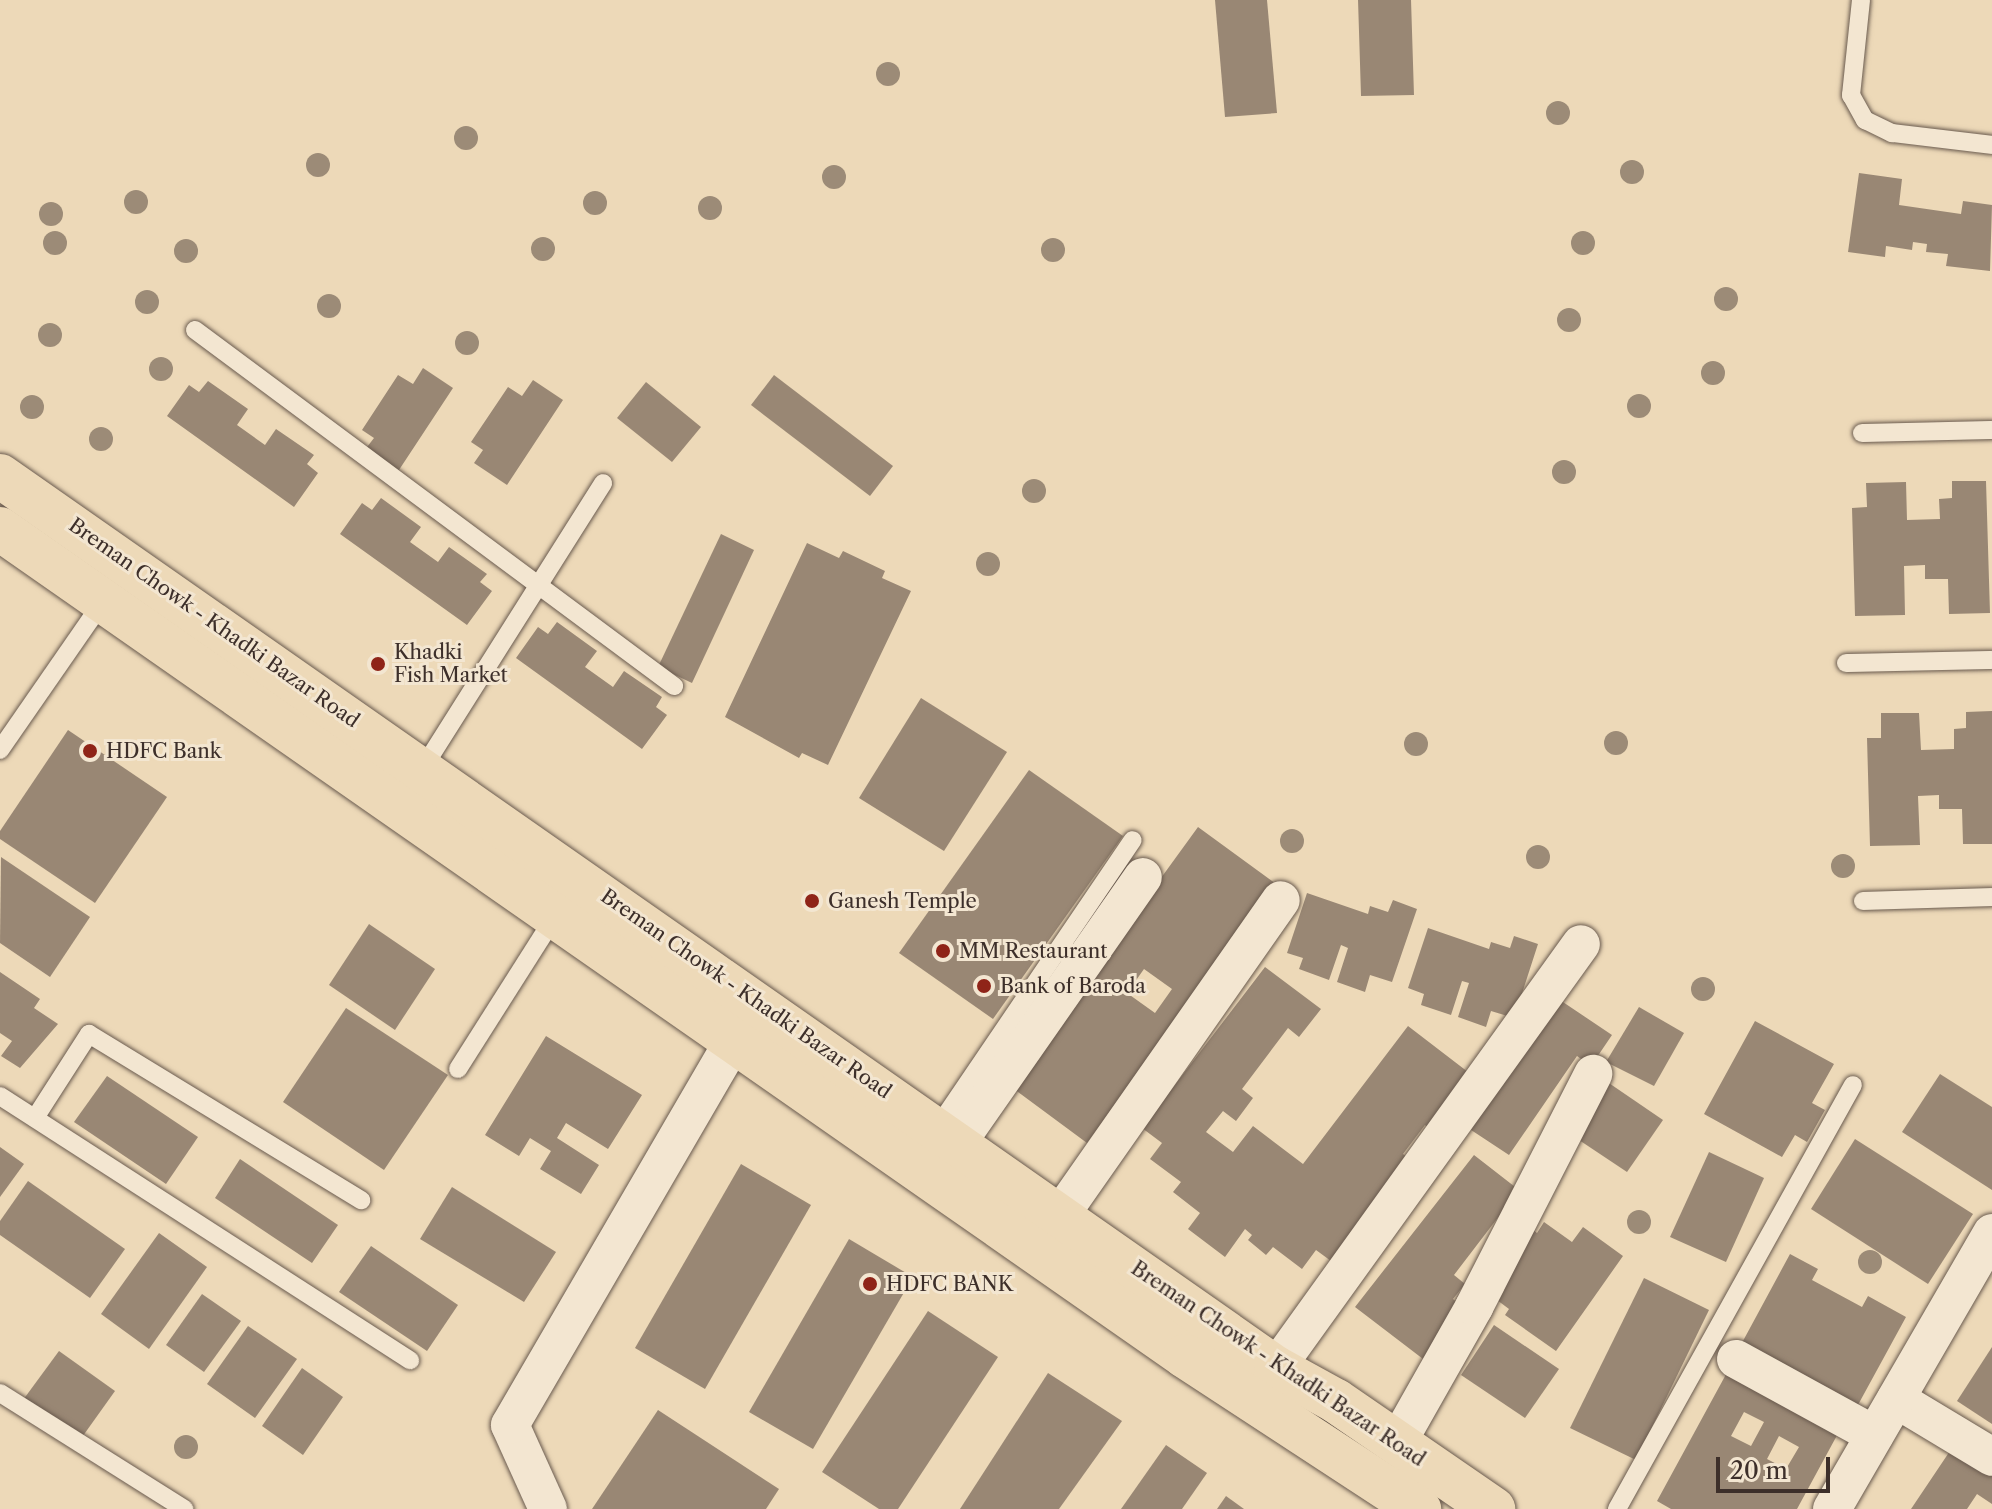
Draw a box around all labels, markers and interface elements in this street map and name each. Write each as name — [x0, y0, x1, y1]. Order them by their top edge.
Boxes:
street label: Breman Chowk - Khadki Bazar Road — [64, 513, 364, 733]
place label: Khadki Fish Market — [394, 640, 508, 687]
marker: Khadki Fish Market — [369, 655, 387, 673]
place label: HDFC Bank — [106, 739, 221, 763]
marker: HDFC Bank — [81, 742, 99, 760]
street label: Breman Chowk - Khadki Bazar Road — [596, 884, 896, 1104]
place label: Ganesh Temple — [828, 889, 977, 913]
marker: Ganesh Temple — [803, 892, 821, 910]
place label: MM Restaurant — [959, 939, 1107, 963]
marker: MM Restaurant — [934, 942, 952, 960]
place label: Bank of Baroda — [1000, 974, 1146, 998]
marker: Bank of Baroda — [975, 977, 993, 995]
street label: Breman Chowk - Khadki Bazar Road — [1126, 1256, 1430, 1472]
place label: HDFC BANK — [886, 1272, 1013, 1296]
marker: HDFC BANK — [861, 1275, 879, 1293]
scale bar — [1720, 1441, 1834, 1491]
text: 20 m — [1730, 1456, 1788, 1485]

